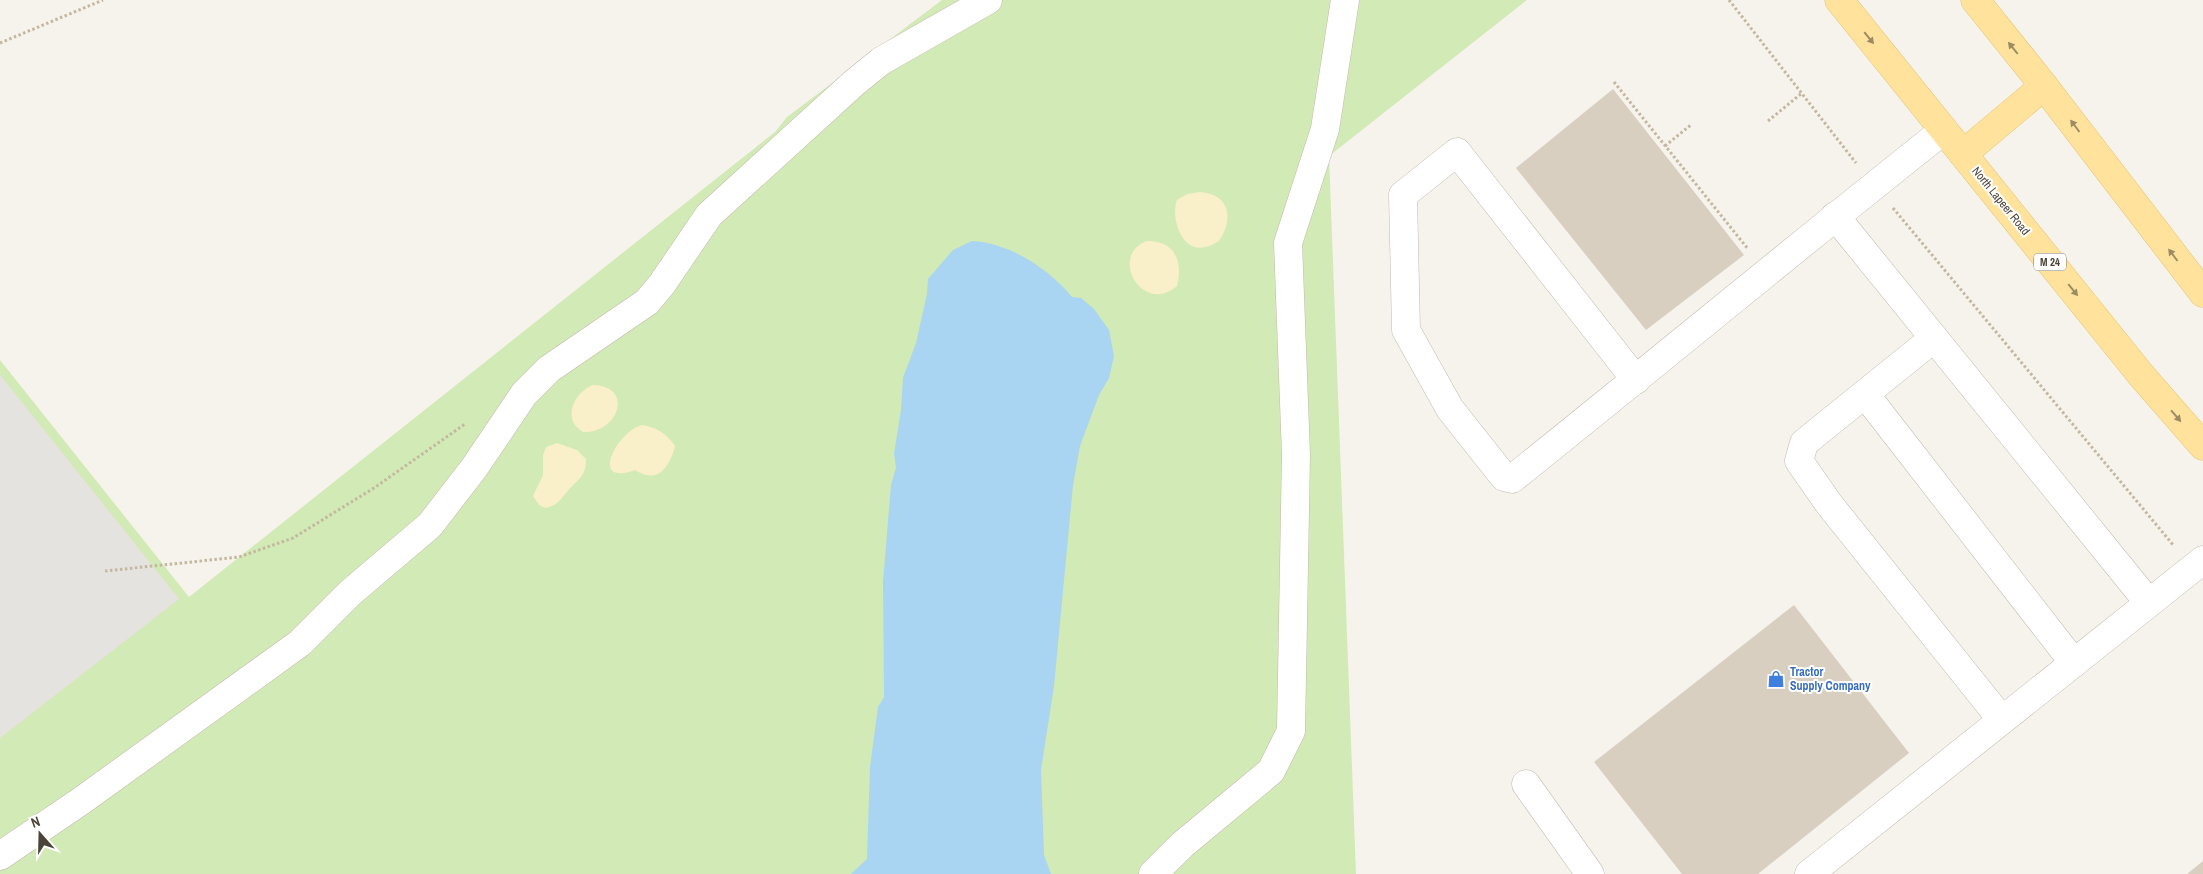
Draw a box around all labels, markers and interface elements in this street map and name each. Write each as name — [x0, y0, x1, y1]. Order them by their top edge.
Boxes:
one-way arrow — [1864, 31, 1875, 44]
one-way arrow — [2008, 42, 2019, 55]
one-way arrow — [2069, 120, 2080, 133]
street label: North Lapeer Road — [1968, 163, 2034, 239]
one-way arrow — [2168, 249, 2179, 262]
road number: M 24 — [2034, 253, 2066, 270]
one-way arrow — [2068, 284, 2079, 297]
one-way arrow — [2171, 409, 2182, 422]
place label: Tractor Supply Company — [1790, 664, 1871, 694]
shop icon: Tractor Supply Company — [1766, 669, 1786, 689]
north arrow — [15, 809, 65, 859]
text: N — [29, 812, 43, 832]

